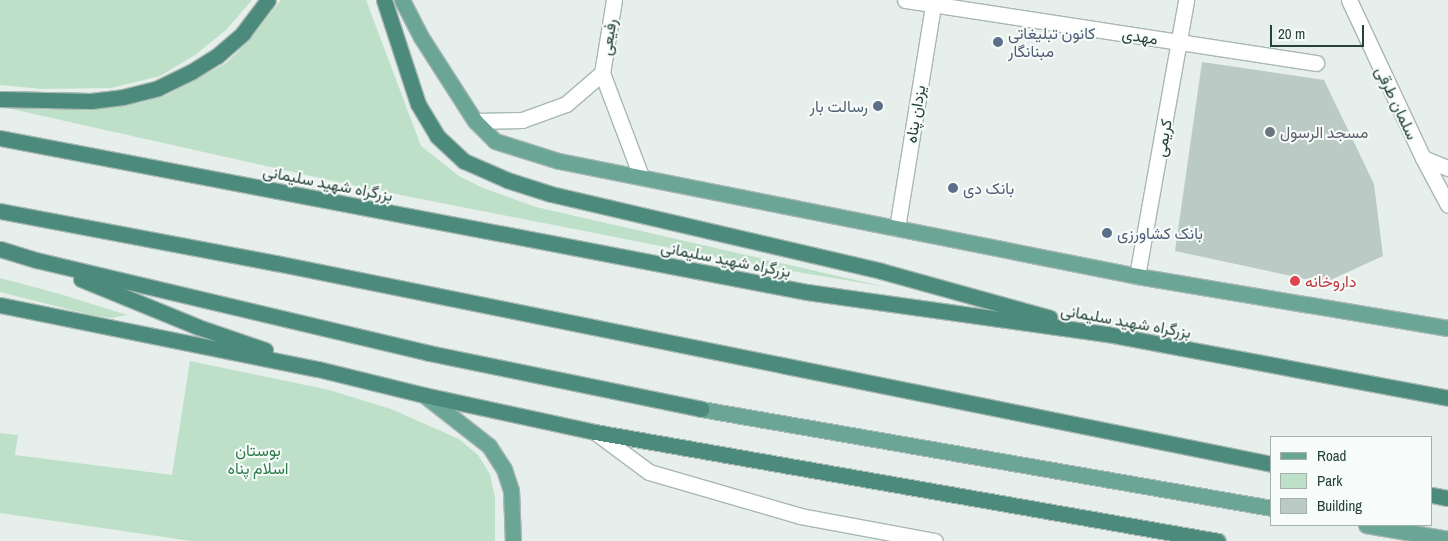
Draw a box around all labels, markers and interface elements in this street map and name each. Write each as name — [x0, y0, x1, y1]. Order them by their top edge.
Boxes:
scale bar — [1273, 15, 1367, 47]
street label: رفیعی — [596, 17, 620, 57]
place label: کانون تبلیغاتی مبنانگار — [1008, 23, 1095, 61]
text: 20 m — [1278, 23, 1305, 44]
street label: مهدی — [1121, 24, 1159, 48]
marker: کانون تبلیغاتی مبنانگار — [992, 36, 1004, 48]
street label: سلمان طرقی — [1372, 63, 1422, 143]
street label: یزدان پناه — [901, 84, 929, 144]
place label: رسالت بار — [809, 96, 868, 116]
marker: رسالت بار — [872, 100, 884, 112]
street label: کریمی — [1150, 118, 1176, 158]
place label: مسجد الرسول — [1280, 122, 1368, 142]
marker: مسجد الرسول — [1264, 126, 1276, 138]
street label: بزرگراه شهید سلیمانی — [261, 161, 395, 205]
place label: بانک دی — [963, 178, 1014, 198]
marker: بانک دی — [947, 182, 959, 194]
place label: بانک کشاورزی — [1117, 223, 1203, 243]
marker: بانک کشاورزی — [1101, 227, 1113, 239]
street label: بزرگراه شهید سلیمانی — [659, 237, 793, 281]
place label: داروخانه — [1305, 271, 1356, 291]
marker: داروخانه — [1289, 275, 1301, 287]
street label: بزرگراه شهید سلیمانی — [1059, 300, 1193, 342]
legend — [1270, 436, 1433, 526]
park label: بوستان اسلام پناه — [227, 440, 289, 478]
text: Road — [1317, 445, 1346, 466]
text: Park — [1317, 470, 1342, 491]
text: Building — [1317, 495, 1362, 516]

